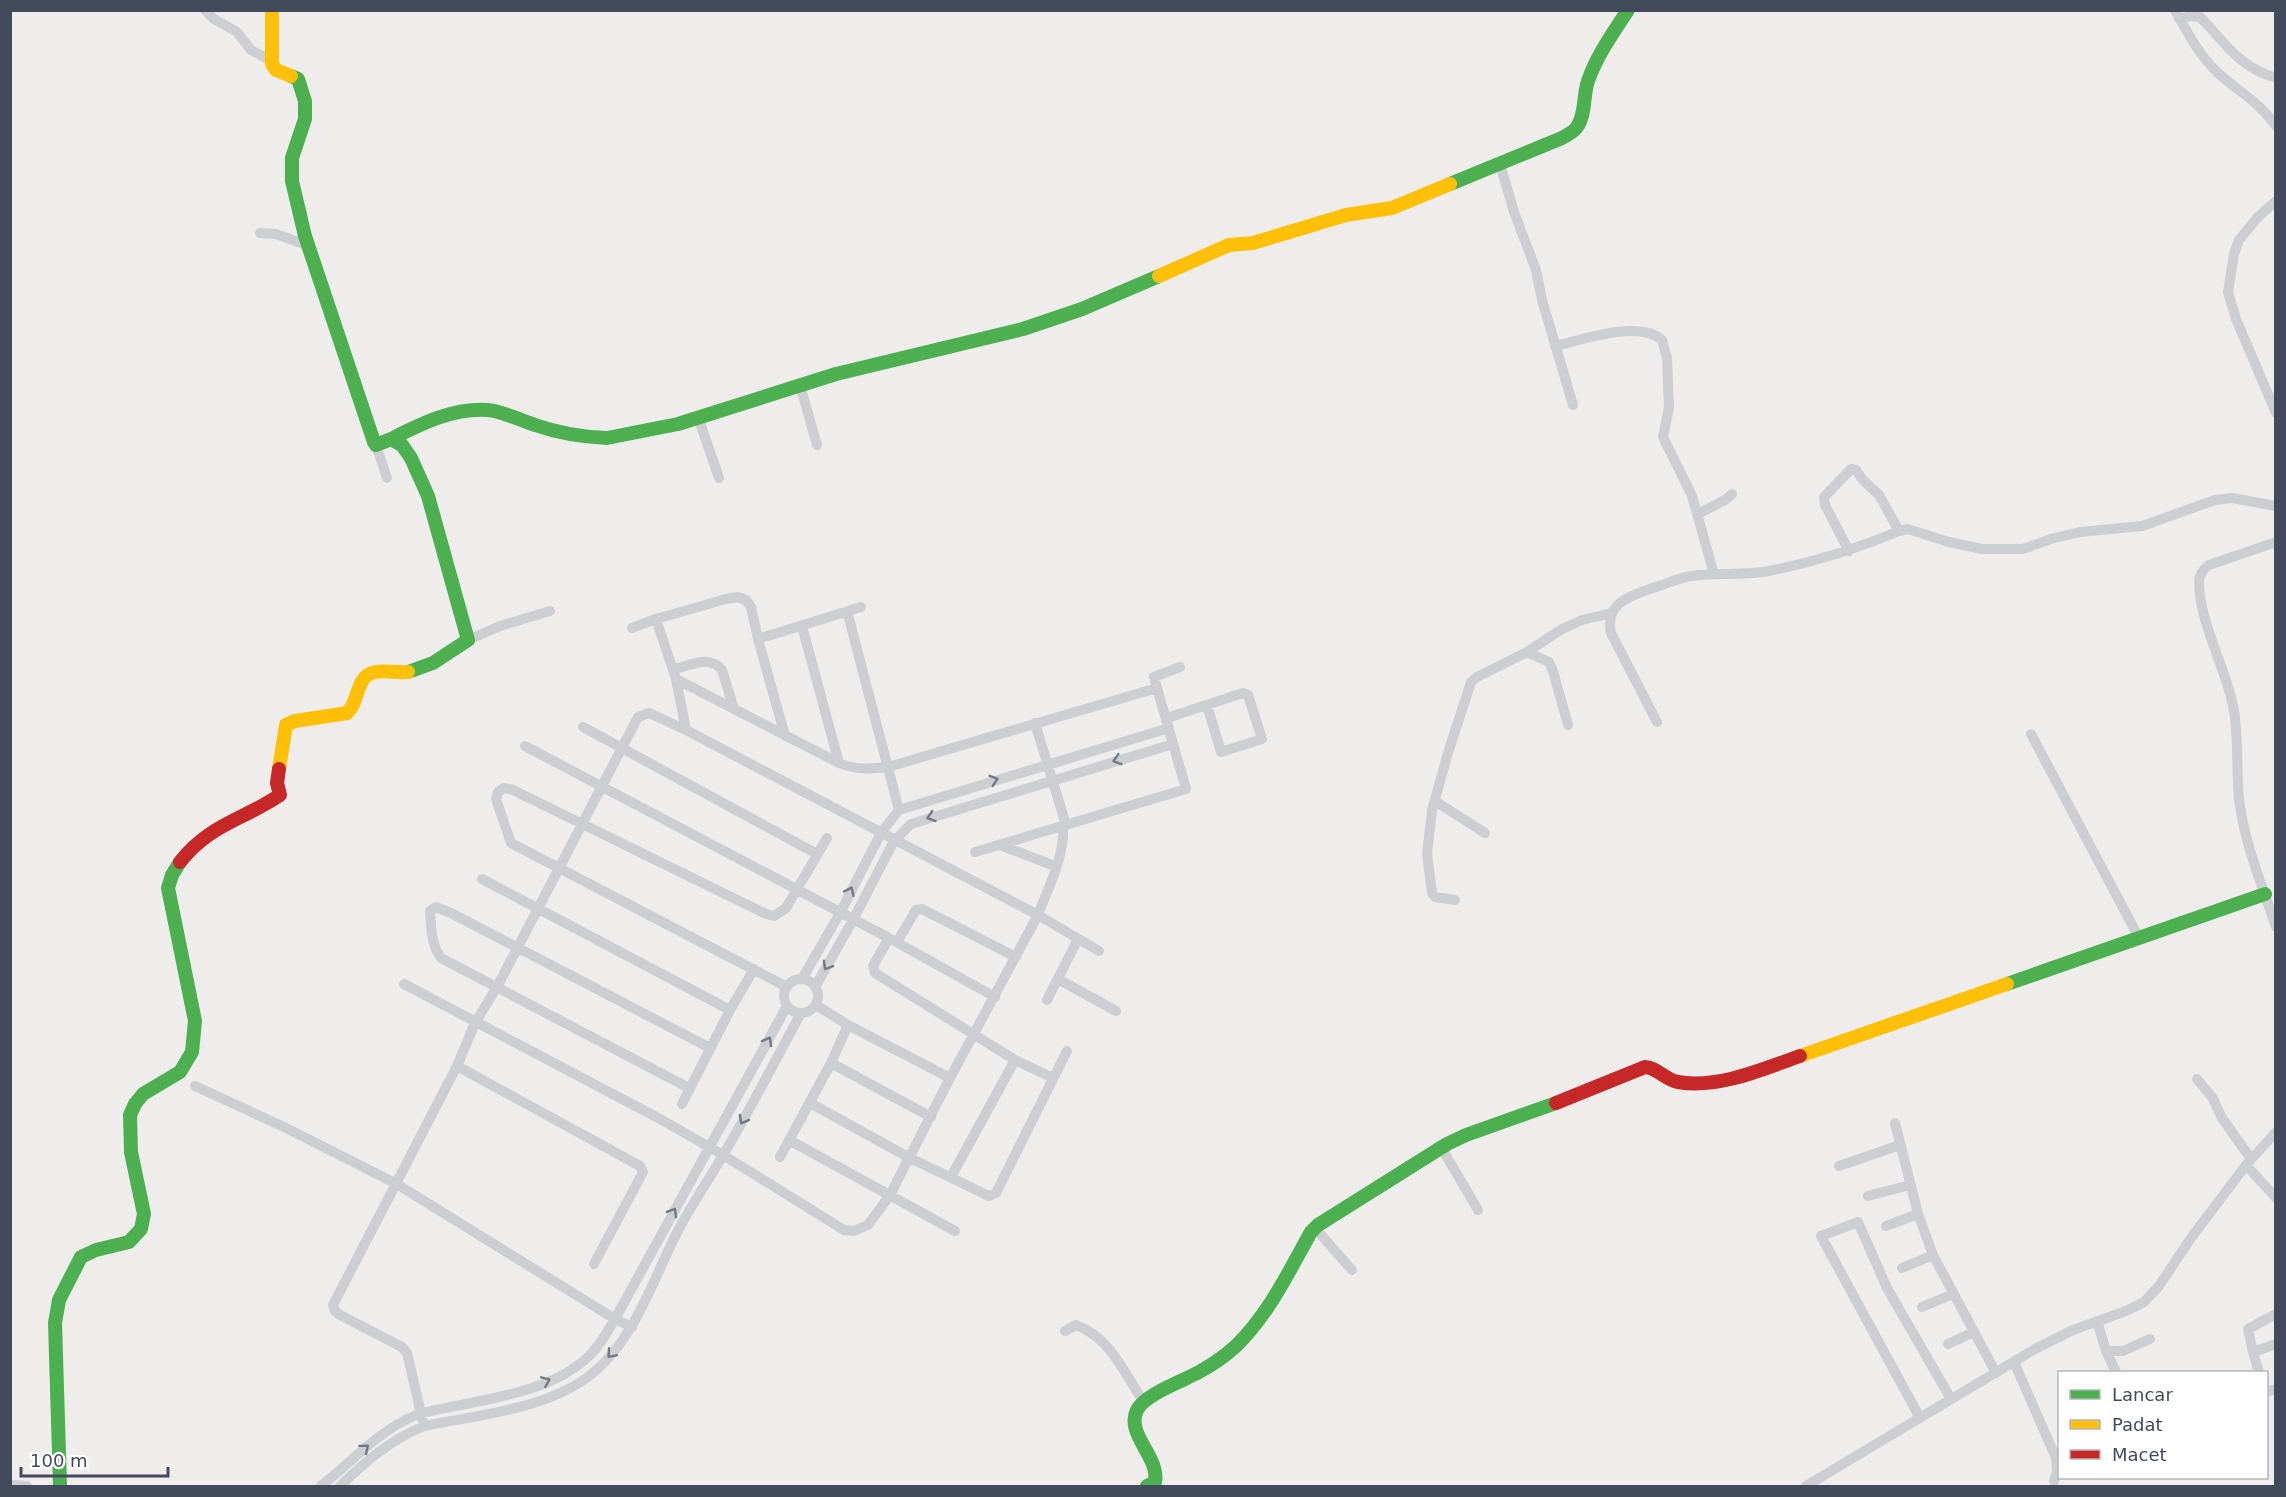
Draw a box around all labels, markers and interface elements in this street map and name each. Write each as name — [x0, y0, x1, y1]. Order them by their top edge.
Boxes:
one-way arrow — [1113, 753, 1123, 766]
one-way arrow — [988, 775, 999, 787]
one-way arrow — [926, 810, 937, 822]
one-way arrow — [842, 887, 854, 898]
one-way arrow — [823, 960, 834, 970]
one-way arrow — [761, 1037, 772, 1047]
one-way arrow — [739, 1113, 750, 1124]
one-way arrow — [666, 1207, 678, 1218]
one-way arrow — [607, 1348, 618, 1358]
legend — [2058, 1371, 2268, 1479]
one-way arrow — [539, 1377, 550, 1389]
text: Lancar — [2112, 1384, 2173, 1405]
text: Padat — [2112, 1414, 2163, 1435]
scale bar — [21, 1440, 168, 1478]
one-way arrow — [358, 1444, 369, 1455]
text: Macet — [2112, 1444, 2167, 1465]
text: 100 m — [30, 1450, 88, 1471]

